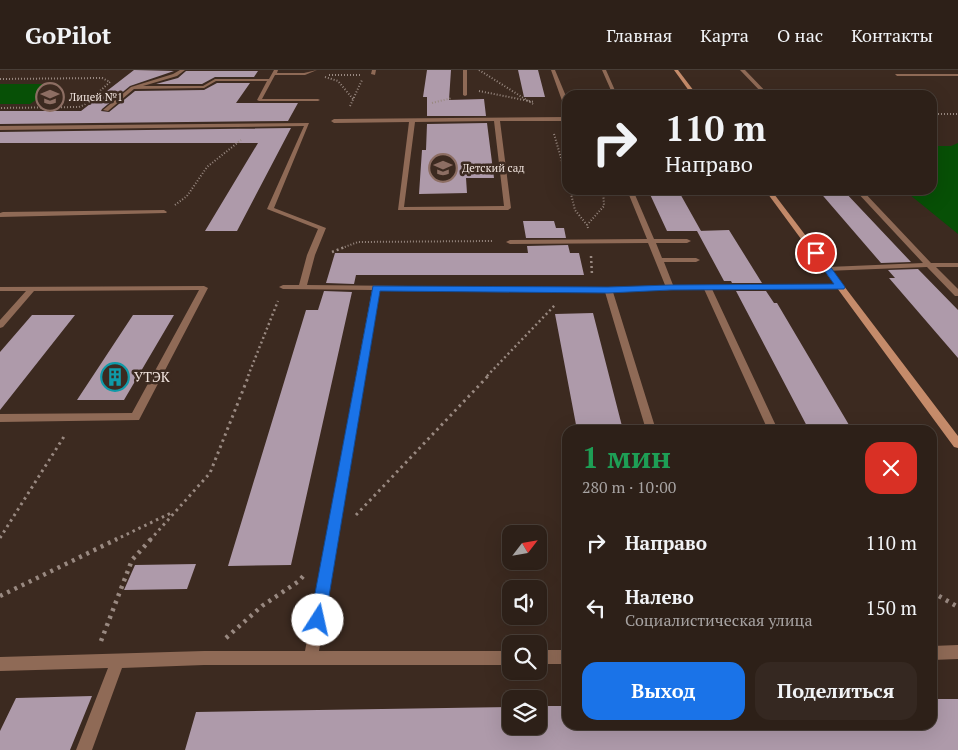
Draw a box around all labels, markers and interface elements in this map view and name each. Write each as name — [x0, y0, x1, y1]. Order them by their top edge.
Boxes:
text: GoPilot — [25, 19, 111, 51]
text: Главная — [606, 23, 672, 47]
text: Карта — [700, 23, 749, 47]
text: О нас — [777, 23, 823, 47]
text: Контакты — [851, 23, 933, 47]
school or university icon: Лицей №1 — [35, 82, 65, 112]
place label: Лицей №1 — [68, 90, 123, 104]
text: 110 m — [665, 105, 766, 151]
icon: right — [582, 110, 647, 175]
text: Направо — [665, 149, 753, 178]
school or university icon: Детский сад — [428, 153, 458, 183]
place label: Детский сад — [462, 161, 525, 175]
pin — [795, 232, 837, 274]
icon: arrive — [802, 239, 830, 267]
building icon: УТЭК — [100, 362, 130, 392]
place label: УТЭК — [134, 367, 171, 386]
text: 1 мин — [582, 437, 671, 477]
button: close — [865, 442, 917, 494]
text: 280 m · 10:00 — [582, 476, 676, 498]
north arrow — [502, 525, 548, 570]
map controls — [502, 525, 547, 735]
icon: right — [582, 529, 610, 557]
text: Направо — [625, 530, 707, 555]
text: 110 m — [866, 530, 917, 555]
button: sound — [502, 580, 547, 625]
text: Налево — [625, 584, 694, 609]
position arrow — [291, 593, 343, 645]
icon: left — [582, 594, 610, 622]
text: 150 m — [866, 595, 917, 620]
text: Социалистическая улица — [625, 609, 813, 631]
button: search — [502, 635, 547, 680]
button: Выход — [582, 662, 745, 720]
button: Поделиться — [755, 662, 917, 720]
button: layers — [502, 690, 547, 735]

